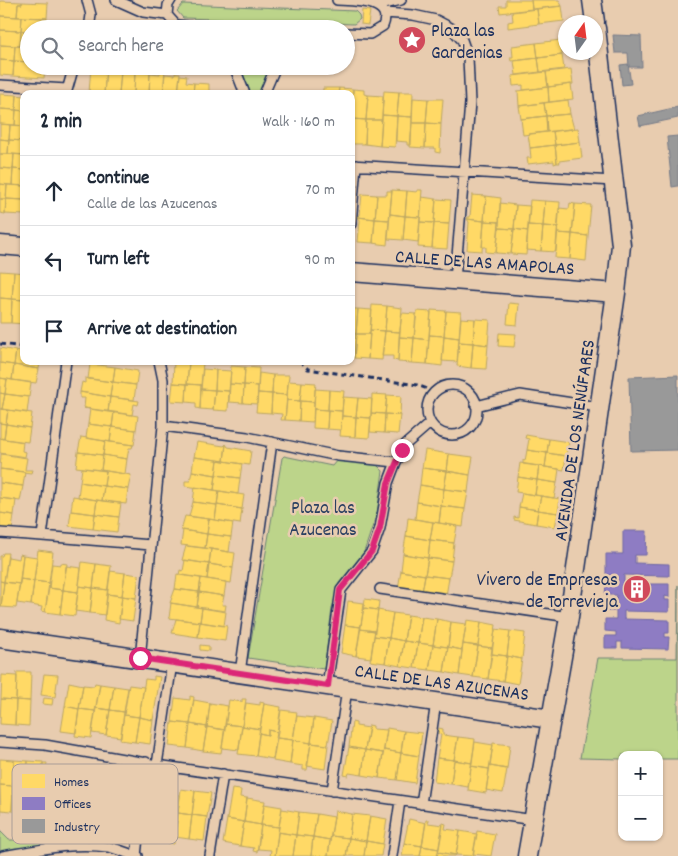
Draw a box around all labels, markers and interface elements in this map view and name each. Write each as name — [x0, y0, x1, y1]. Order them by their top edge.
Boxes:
north arrow — [558, 15, 603, 60]
place label: Plaza las Gardenias — [431, 19, 503, 68]
search box — [20, 20, 355, 75]
place icon: Plaza las Gardenias — [397, 25, 427, 55]
icon: search — [38, 34, 66, 62]
text: Search here — [78, 34, 164, 61]
text: 2 min — [40, 108, 82, 138]
text: Walk · 160 m — [262, 111, 335, 134]
text: Continue — [87, 166, 149, 193]
icon: ahead — [40, 177, 68, 205]
text: 70 m — [305, 179, 335, 202]
text: Calle de las Azucenas — [87, 193, 217, 216]
street label: CALLE DE LAS AMAPOLAS — [394, 245, 575, 284]
icon: left — [40, 247, 68, 275]
text: Turn left — [87, 247, 150, 274]
text: 90 m — [304, 249, 335, 272]
icon: arrive — [40, 317, 68, 345]
text: Arrive at destination — [87, 317, 237, 344]
street label: AVENIDA DE LOS NENÚFARES — [549, 338, 604, 543]
route end — [391, 439, 414, 462]
park label: Plaza las Azucenas — [289, 496, 357, 545]
place label: Vivero de Empresas de Torrevieja — [477, 568, 619, 617]
building icon: Vivero de Empresas de Torrevieja — [622, 574, 652, 604]
route start — [129, 647, 152, 670]
street label: CALLE DE LAS AZUCENAS — [352, 659, 531, 710]
map controls — [618, 751, 663, 841]
button: + — [618, 751, 663, 796]
legend — [12, 764, 178, 844]
text: Homes — [54, 773, 89, 793]
text: Offices — [54, 795, 91, 815]
button: − — [618, 796, 663, 841]
text: Industry — [54, 818, 100, 838]

